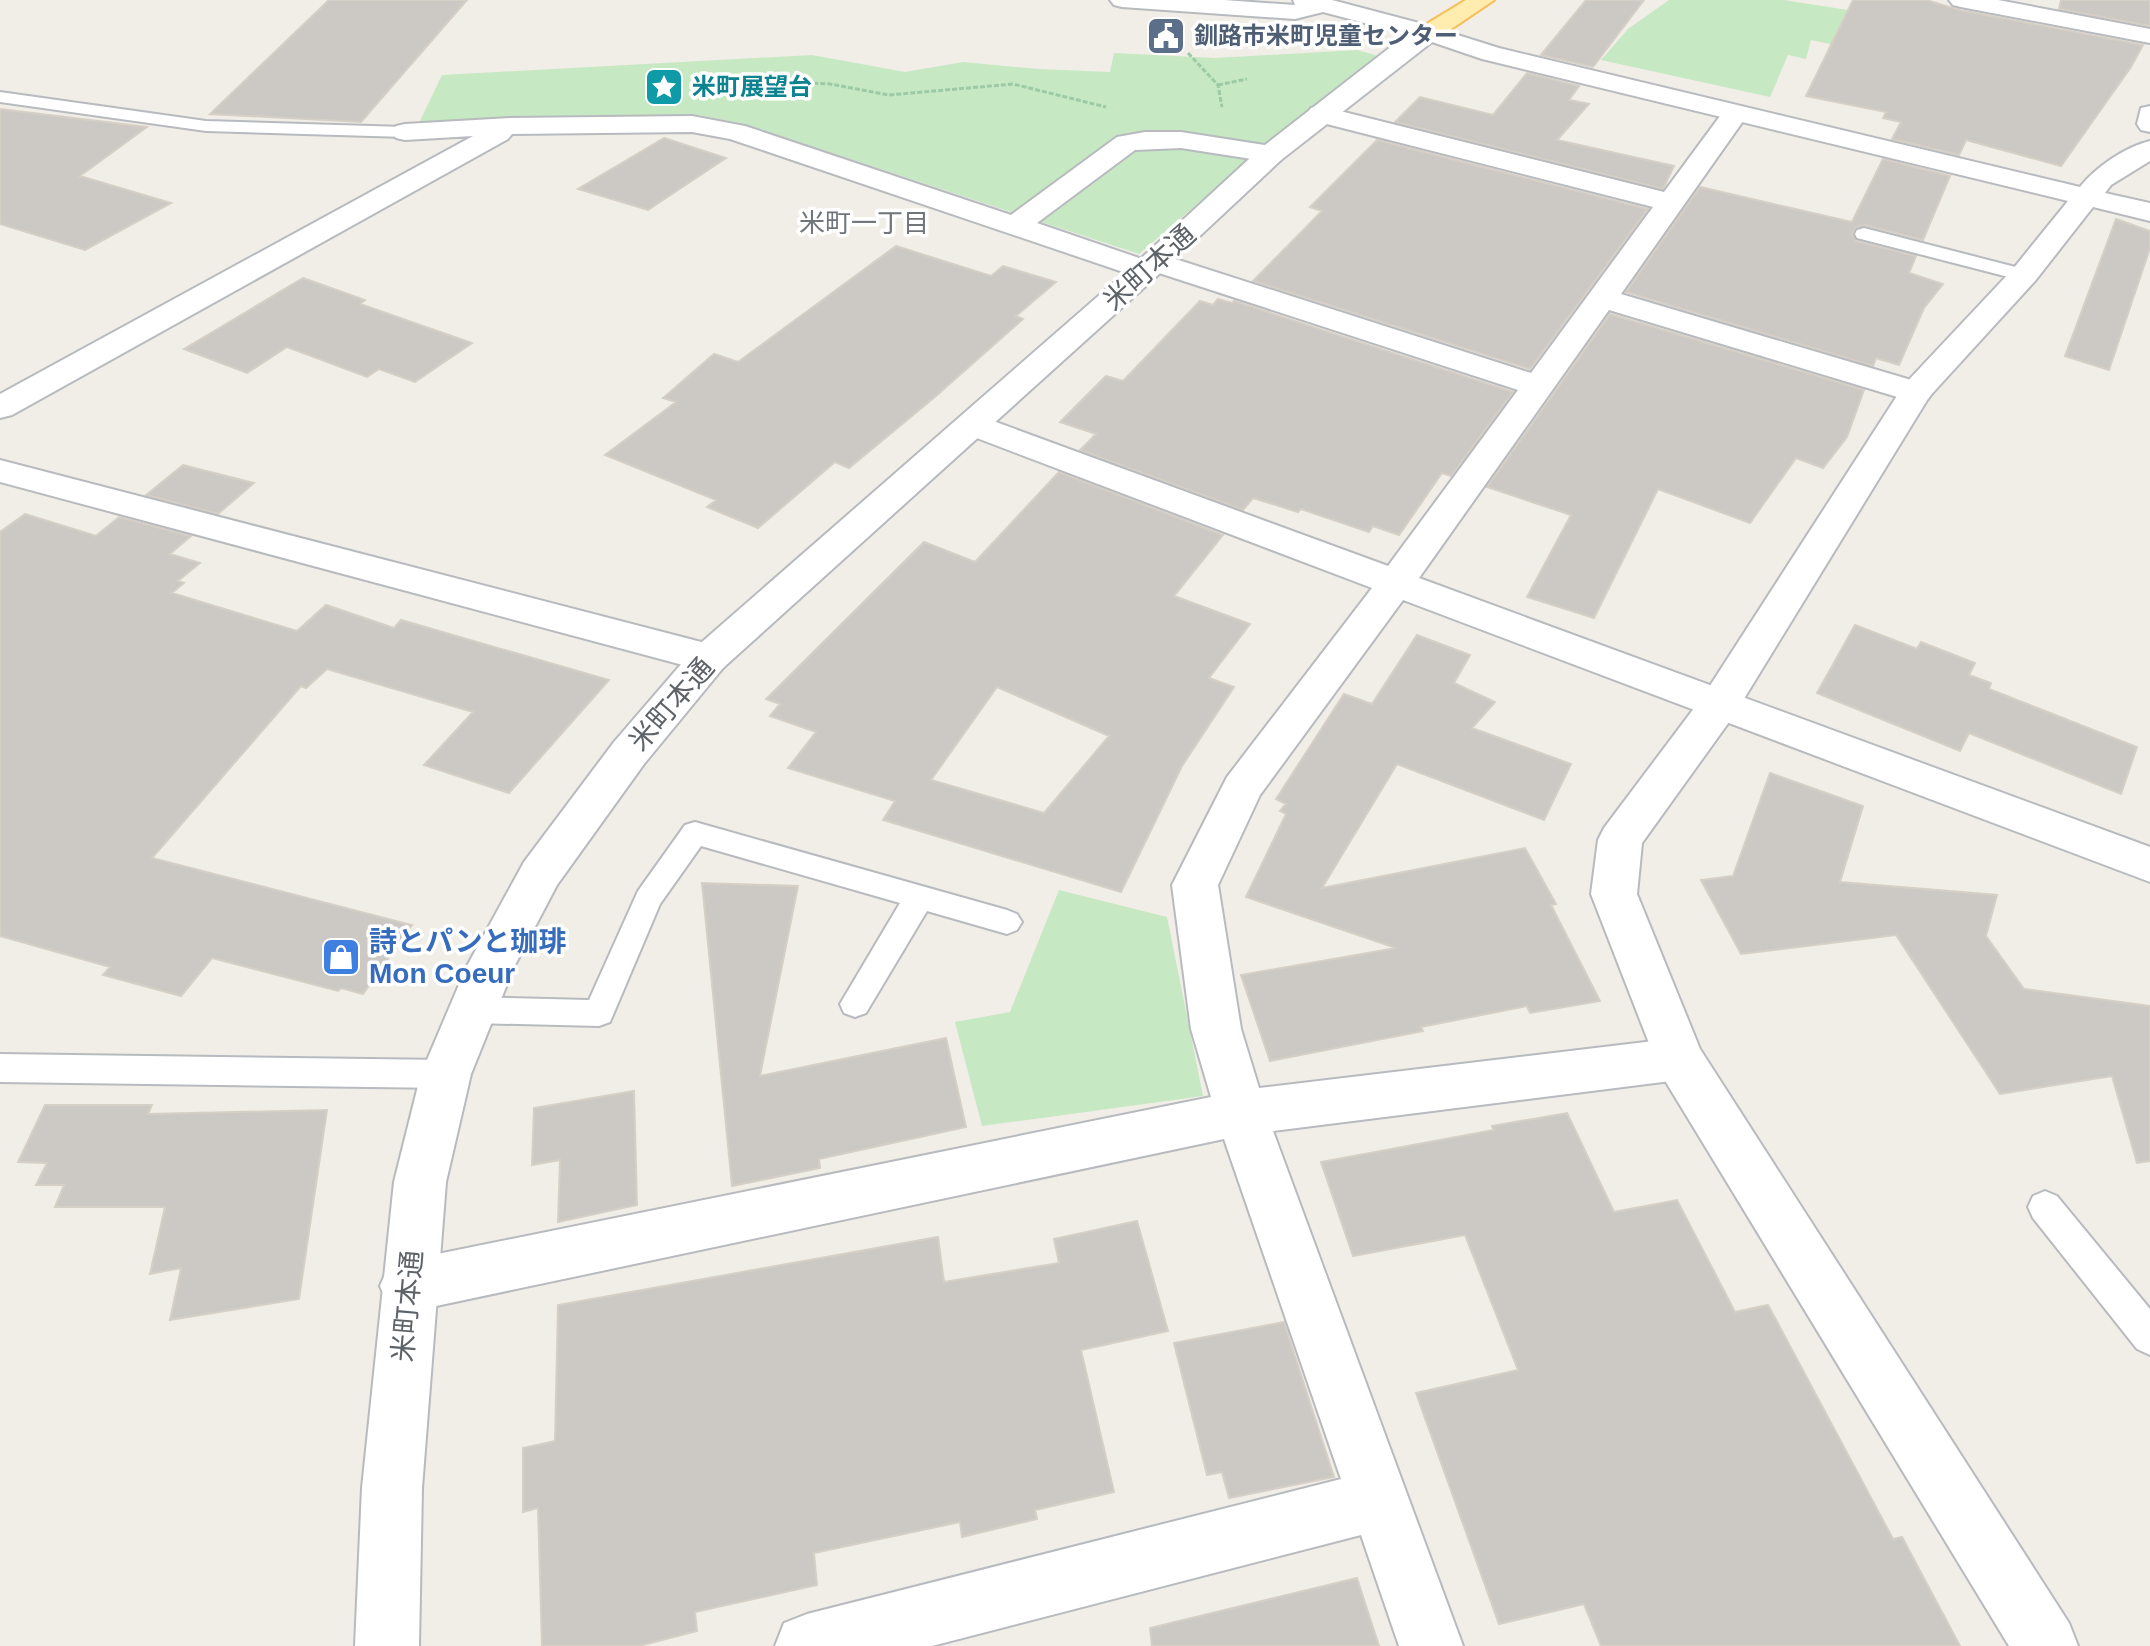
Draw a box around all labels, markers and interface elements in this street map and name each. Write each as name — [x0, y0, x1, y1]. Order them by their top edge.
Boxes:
public building icon: 釧路市米町児童センター — [1145, 15, 1187, 57]
place label: 釧路市米町児童センター — [1194, 22, 1458, 49]
place icon: 米町展望台 — [643, 66, 685, 108]
place label: 米町展望台 — [692, 73, 812, 100]
district label: 米町一丁目 — [799, 208, 929, 238]
street label: 米町本通 — [1097, 218, 1201, 316]
street label: 米町本通 — [623, 652, 720, 757]
place label: 詩とパンと珈琲 Mon Coeur — [369, 926, 566, 989]
shop icon: 詩とパンと珈琲 Mon Coeur — [320, 936, 362, 978]
street label: 米町本通 — [387, 1249, 428, 1363]

